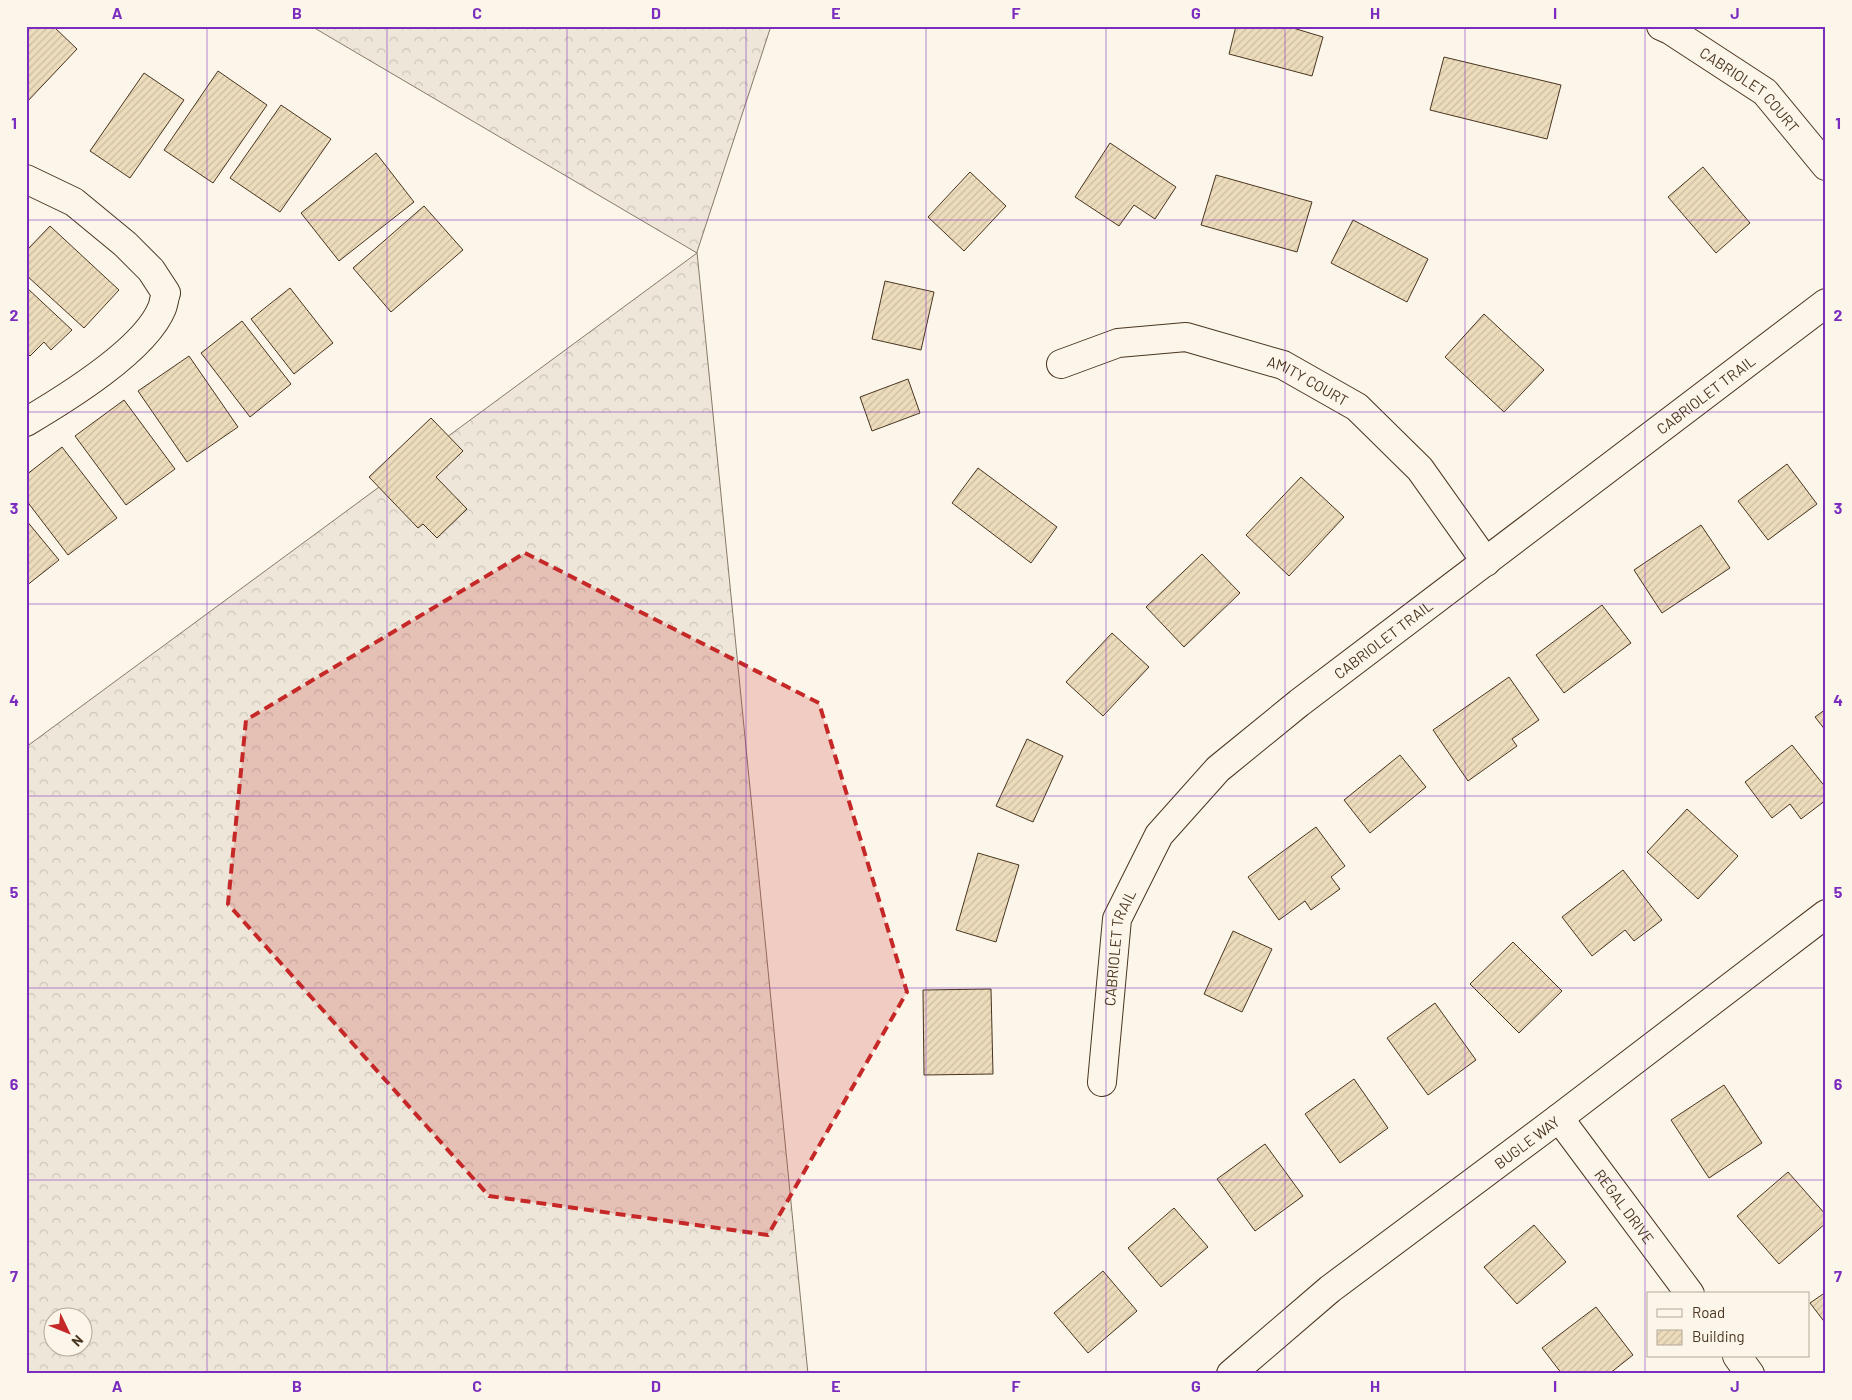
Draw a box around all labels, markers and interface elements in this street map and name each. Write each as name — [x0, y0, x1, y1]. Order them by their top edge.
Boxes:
text: A — [112, 3, 123, 22]
text: B — [292, 3, 302, 22]
text: C — [472, 3, 482, 22]
text: D — [651, 3, 661, 22]
text: E — [831, 3, 841, 22]
text: F — [1012, 3, 1021, 22]
text: G — [1191, 3, 1201, 22]
text: H — [1370, 3, 1380, 22]
text: I — [1553, 3, 1557, 22]
text: J — [1730, 3, 1740, 22]
street label: CABRIOLET COURT — [1697, 43, 1803, 136]
text: 1 — [11, 113, 17, 132]
text: 1 — [1835, 113, 1841, 132]
text: 2 — [10, 305, 19, 324]
text: 2 — [1834, 305, 1843, 324]
street label: CABRIOLET TRAIL — [1653, 351, 1758, 438]
street label: AMITY COURT — [1265, 352, 1352, 409]
text: 3 — [10, 498, 18, 517]
text: 3 — [1834, 498, 1842, 517]
street label: CABRIOLET TRAIL — [1330, 596, 1436, 682]
text: 4 — [9, 690, 19, 709]
text: 4 — [1833, 690, 1843, 709]
text: 5 — [10, 882, 19, 901]
text: 5 — [1834, 882, 1843, 901]
street label: CABRIOLET TRAIL — [1100, 887, 1139, 1007]
text: 6 — [10, 1074, 19, 1093]
text: 6 — [1834, 1074, 1843, 1093]
street label: BUGLE WAY — [1490, 1112, 1563, 1172]
street label: REGAL DRIVE — [1591, 1165, 1658, 1247]
text: 7 — [10, 1266, 18, 1285]
text: 7 — [1834, 1266, 1842, 1285]
legend — [1647, 1292, 1810, 1358]
text: Road — [1692, 1303, 1725, 1321]
north arrow — [42, 1308, 92, 1358]
text: Building — [1692, 1327, 1745, 1345]
text: N — [68, 1332, 87, 1350]
text: A — [112, 1376, 123, 1395]
text: B — [292, 1376, 302, 1395]
text: C — [472, 1376, 482, 1395]
text: D — [651, 1376, 661, 1395]
text: E — [831, 1376, 841, 1395]
text: F — [1012, 1376, 1021, 1395]
text: G — [1191, 1376, 1201, 1395]
text: H — [1370, 1376, 1380, 1395]
text: I — [1553, 1376, 1557, 1395]
text: J — [1730, 1376, 1740, 1395]

